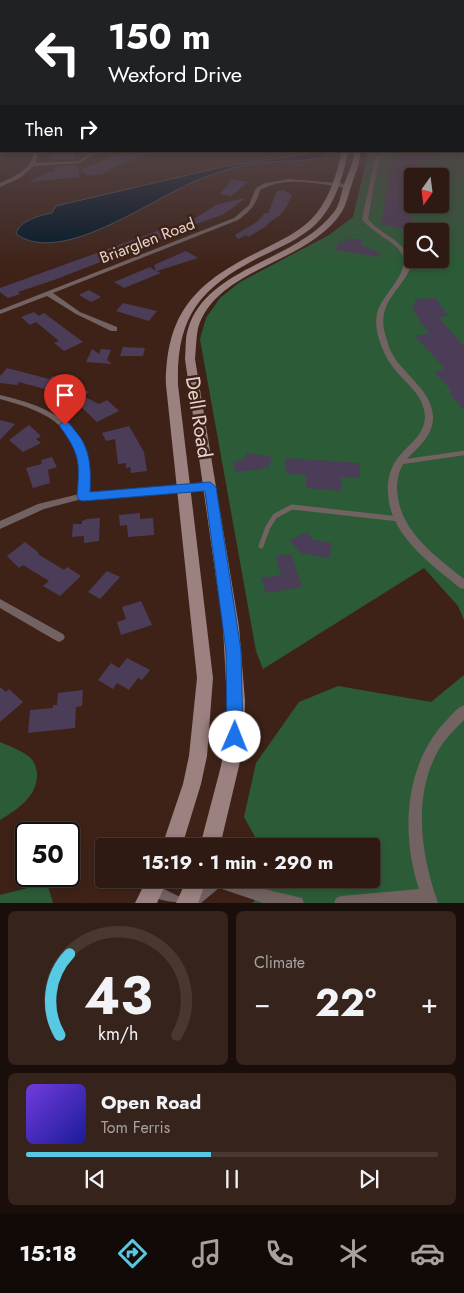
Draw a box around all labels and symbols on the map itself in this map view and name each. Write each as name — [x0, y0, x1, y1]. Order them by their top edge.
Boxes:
north arrow — [404, 168, 449, 212]
street label: Briarglen Road — [96, 212, 198, 269]
pin — [44, 374, 86, 425]
street label: Dell Road — [178, 374, 219, 460]
position arrow — [208, 710, 260, 762]
speed limit sign: 50 — [15, 822, 80, 887]

